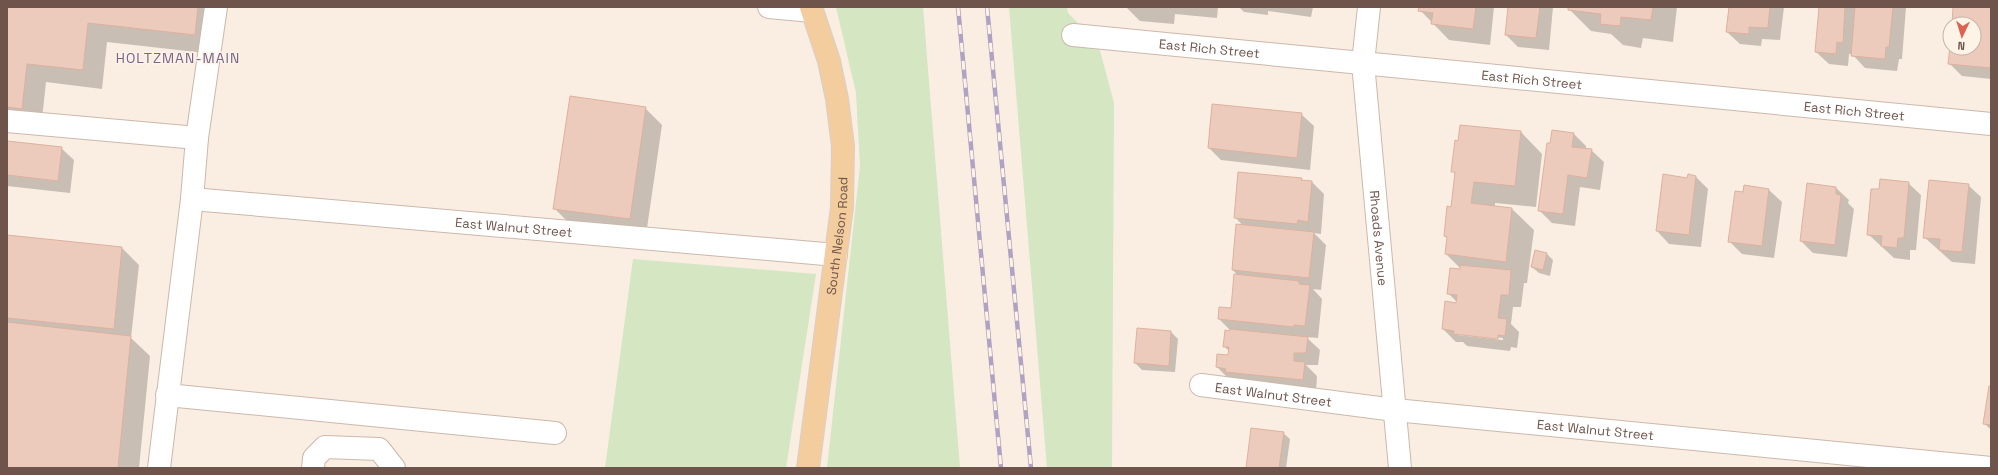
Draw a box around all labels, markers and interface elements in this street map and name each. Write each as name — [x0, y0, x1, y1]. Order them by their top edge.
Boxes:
north arrow — [1942, 16, 1982, 56]
street label: East Rich Street — [1158, 35, 1260, 62]
text: N — [1957, 39, 1965, 53]
district label: HOLTZMAN-MAIN — [116, 49, 240, 67]
street label: East Rich Street — [1481, 67, 1583, 93]
street label: East Rich Street — [1803, 98, 1905, 125]
street label: South Nelson Road — [823, 177, 851, 296]
street label: Rhoads Avenue — [1366, 189, 1391, 287]
street label: East Walnut Street — [454, 214, 573, 241]
street label: East Walnut Street — [1214, 379, 1333, 411]
street label: East Walnut Street — [1536, 416, 1655, 444]

